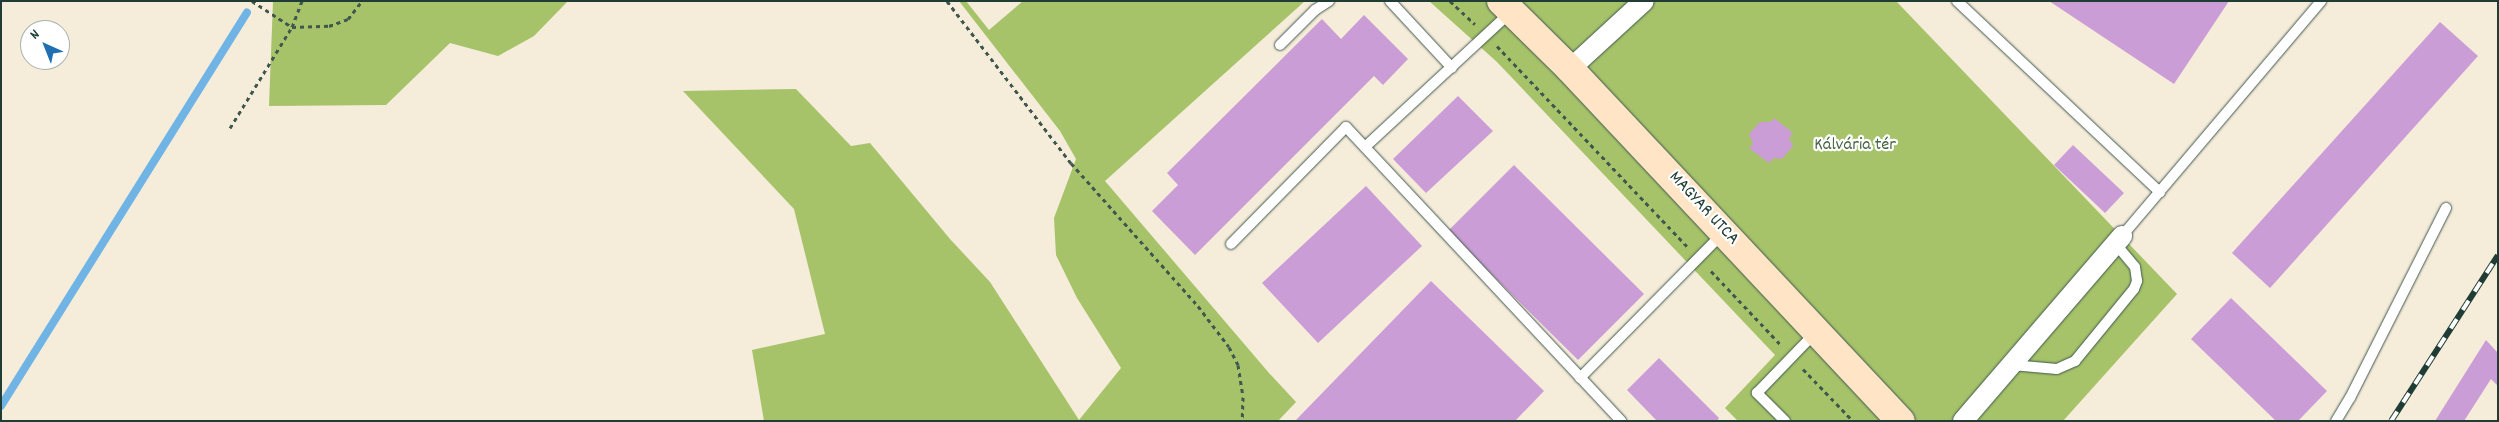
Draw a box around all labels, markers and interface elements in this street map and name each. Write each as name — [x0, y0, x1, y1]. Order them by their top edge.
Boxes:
north arrow — [20, 20, 70, 70]
text: N — [26, 25, 45, 45]
park label: Kálvária tér — [1814, 135, 1896, 157]
street label: MAGYAR UTCA — [1663, 167, 1743, 251]

